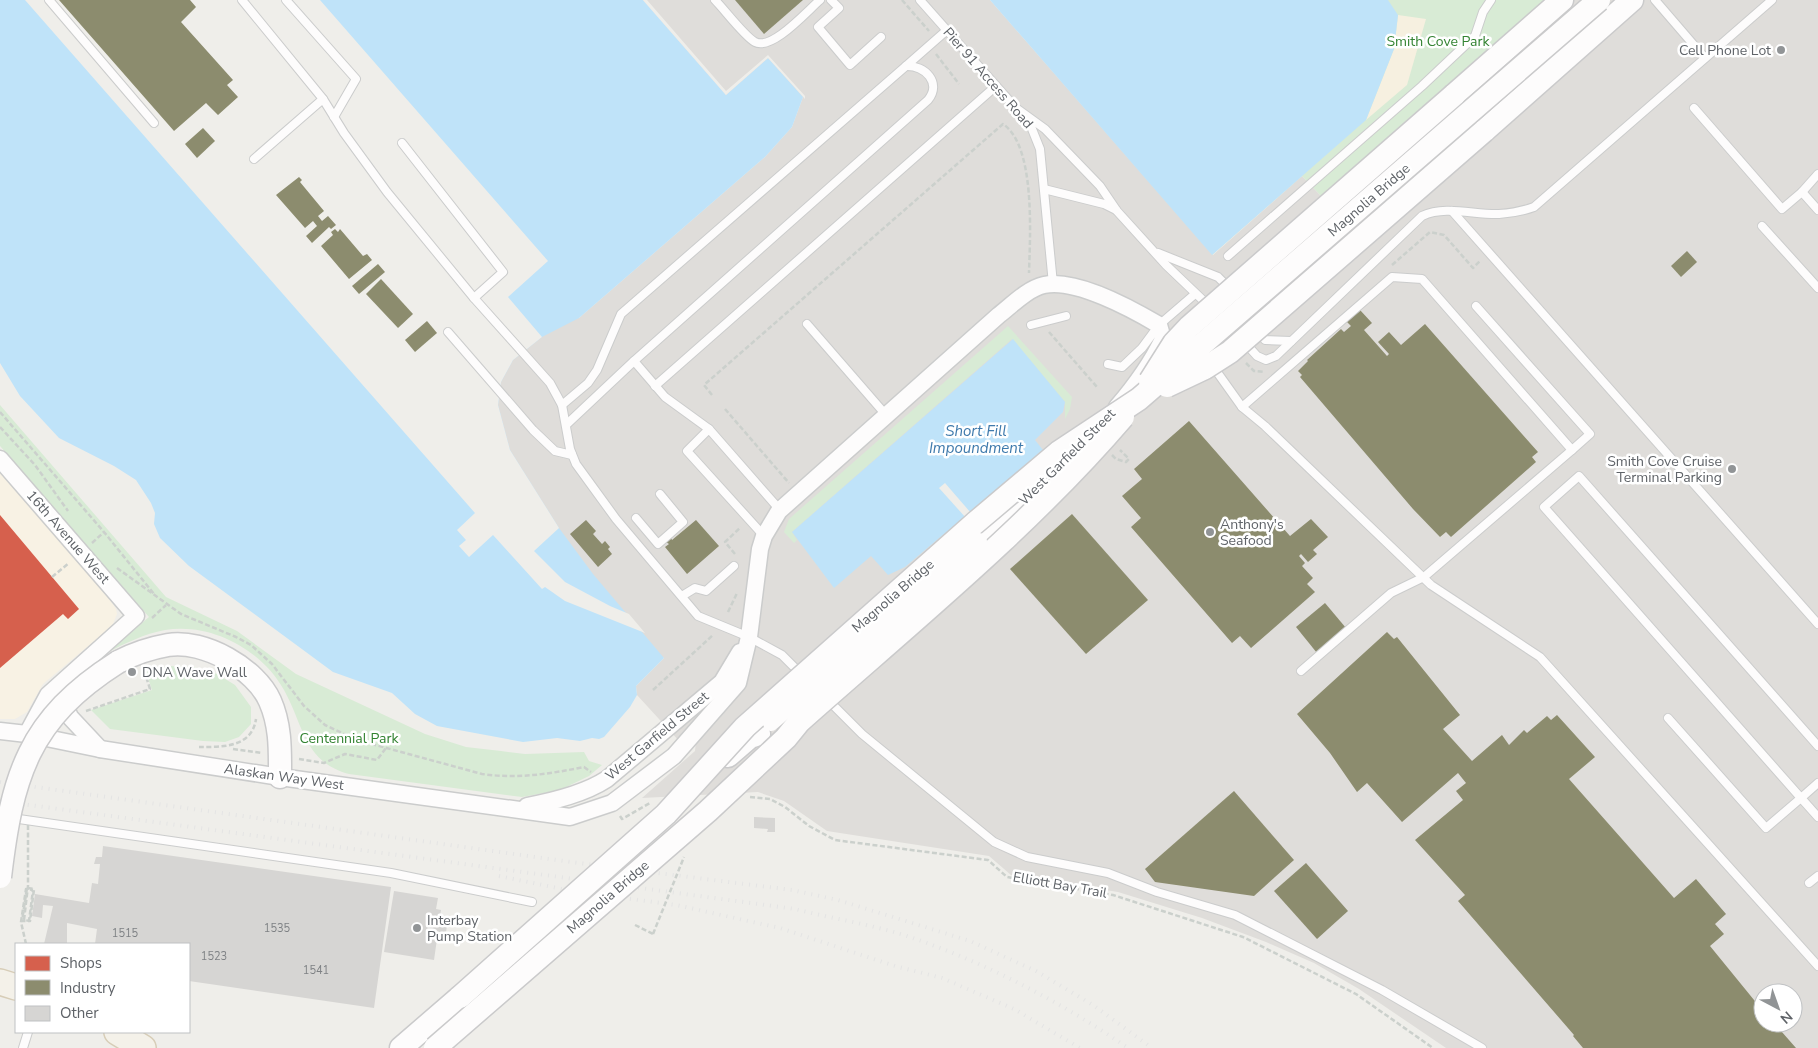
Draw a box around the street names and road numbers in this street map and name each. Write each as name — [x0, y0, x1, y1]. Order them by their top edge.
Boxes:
street label: Pier 91 Access Road — [939, 23, 1037, 133]
street label: Magnolia Bridge — [1324, 159, 1414, 241]
street label: West Garfield Street — [1015, 404, 1120, 509]
street label: 16th Avenue West — [22, 486, 114, 588]
street label: Magnolia Bridge — [848, 555, 938, 637]
street label: West Garfield Street — [601, 687, 713, 785]
street label: Alaskan Way West — [223, 759, 345, 795]
street label: Magnolia Bridge — [563, 856, 653, 938]
street label: Elliott Bay Trail — [1011, 867, 1109, 903]

